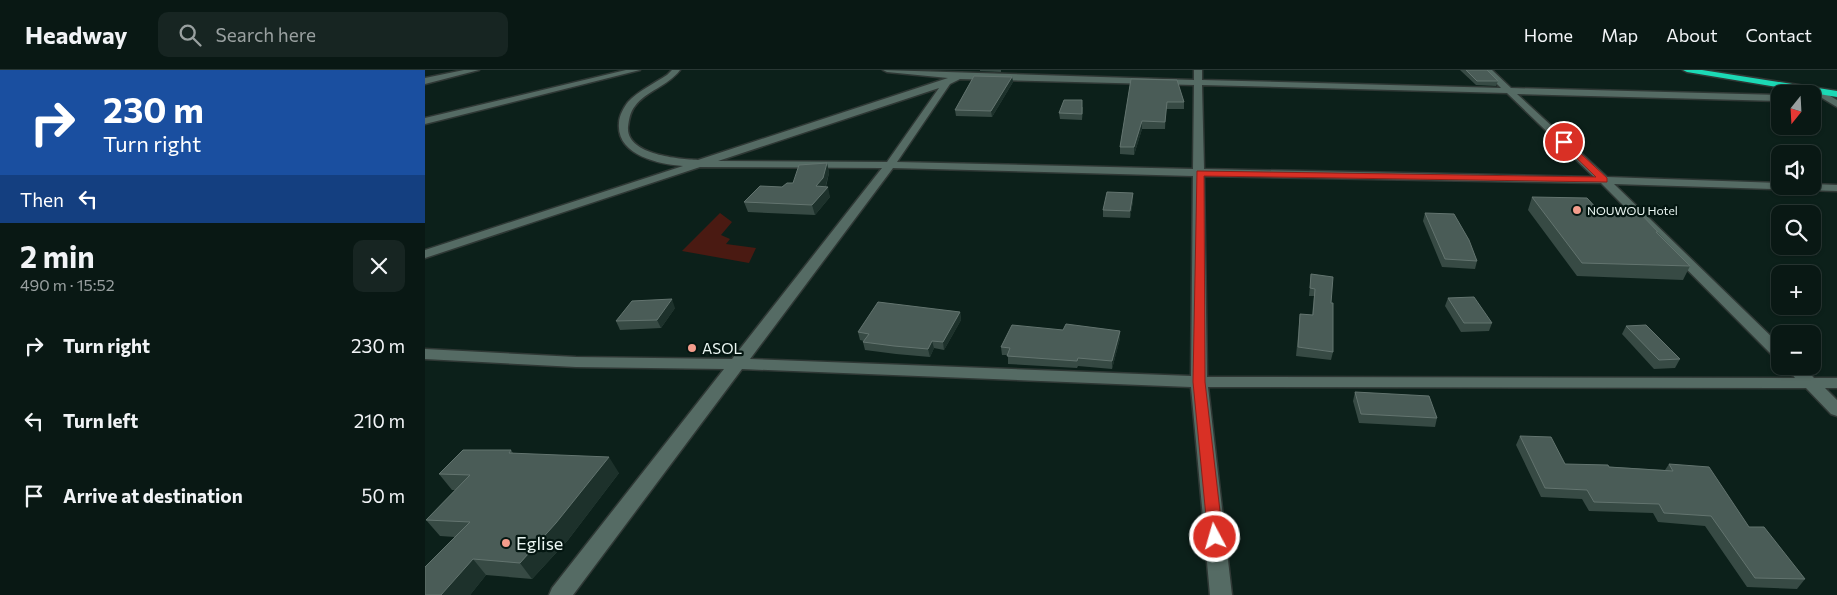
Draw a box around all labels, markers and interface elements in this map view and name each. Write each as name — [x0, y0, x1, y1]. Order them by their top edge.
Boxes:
search box — [158, 12, 508, 57]
text: Headway — [25, 20, 128, 49]
icon: search — [176, 21, 204, 49]
text: Search here — [216, 23, 316, 46]
text: Home — [1524, 24, 1573, 46]
text: Map — [1601, 24, 1638, 46]
text: About — [1666, 24, 1718, 46]
text: Contact — [1746, 24, 1812, 46]
north arrow — [1771, 85, 1821, 135]
map controls — [1771, 85, 1821, 375]
text: 230 m — [103, 87, 204, 130]
icon: right — [20, 90, 85, 155]
pin — [1543, 121, 1585, 163]
icon: arrive — [1550, 128, 1578, 156]
text: Turn right — [103, 130, 201, 157]
button: sound — [1771, 145, 1821, 195]
icon: left — [74, 185, 102, 213]
text: Then — [20, 188, 64, 211]
place label: NOUWOU Hotel — [1587, 203, 1678, 217]
marker: NOUWOU Hotel — [1571, 204, 1583, 216]
button: search — [1771, 205, 1821, 255]
text: 2 min — [20, 237, 95, 274]
button: close — [353, 240, 405, 292]
button: + — [1771, 265, 1821, 315]
text: 490 m · 15:52 — [20, 275, 115, 294]
button: − — [1771, 325, 1821, 375]
icon: right — [20, 332, 48, 360]
text: Turn right — [63, 334, 150, 357]
text: 230 m — [351, 334, 405, 357]
place label: ASOL — [702, 339, 742, 357]
marker: ASOL — [686, 342, 698, 354]
icon: left — [20, 407, 48, 435]
text: Turn left — [63, 409, 138, 432]
text: 210 m — [354, 409, 405, 432]
icon: arrive — [20, 482, 48, 510]
text: Arrive at destination — [63, 484, 243, 507]
text: 50 m — [361, 484, 405, 507]
position arrow — [1188, 510, 1240, 562]
place label: Eglise — [516, 532, 563, 554]
marker: Eglise — [500, 537, 512, 549]

